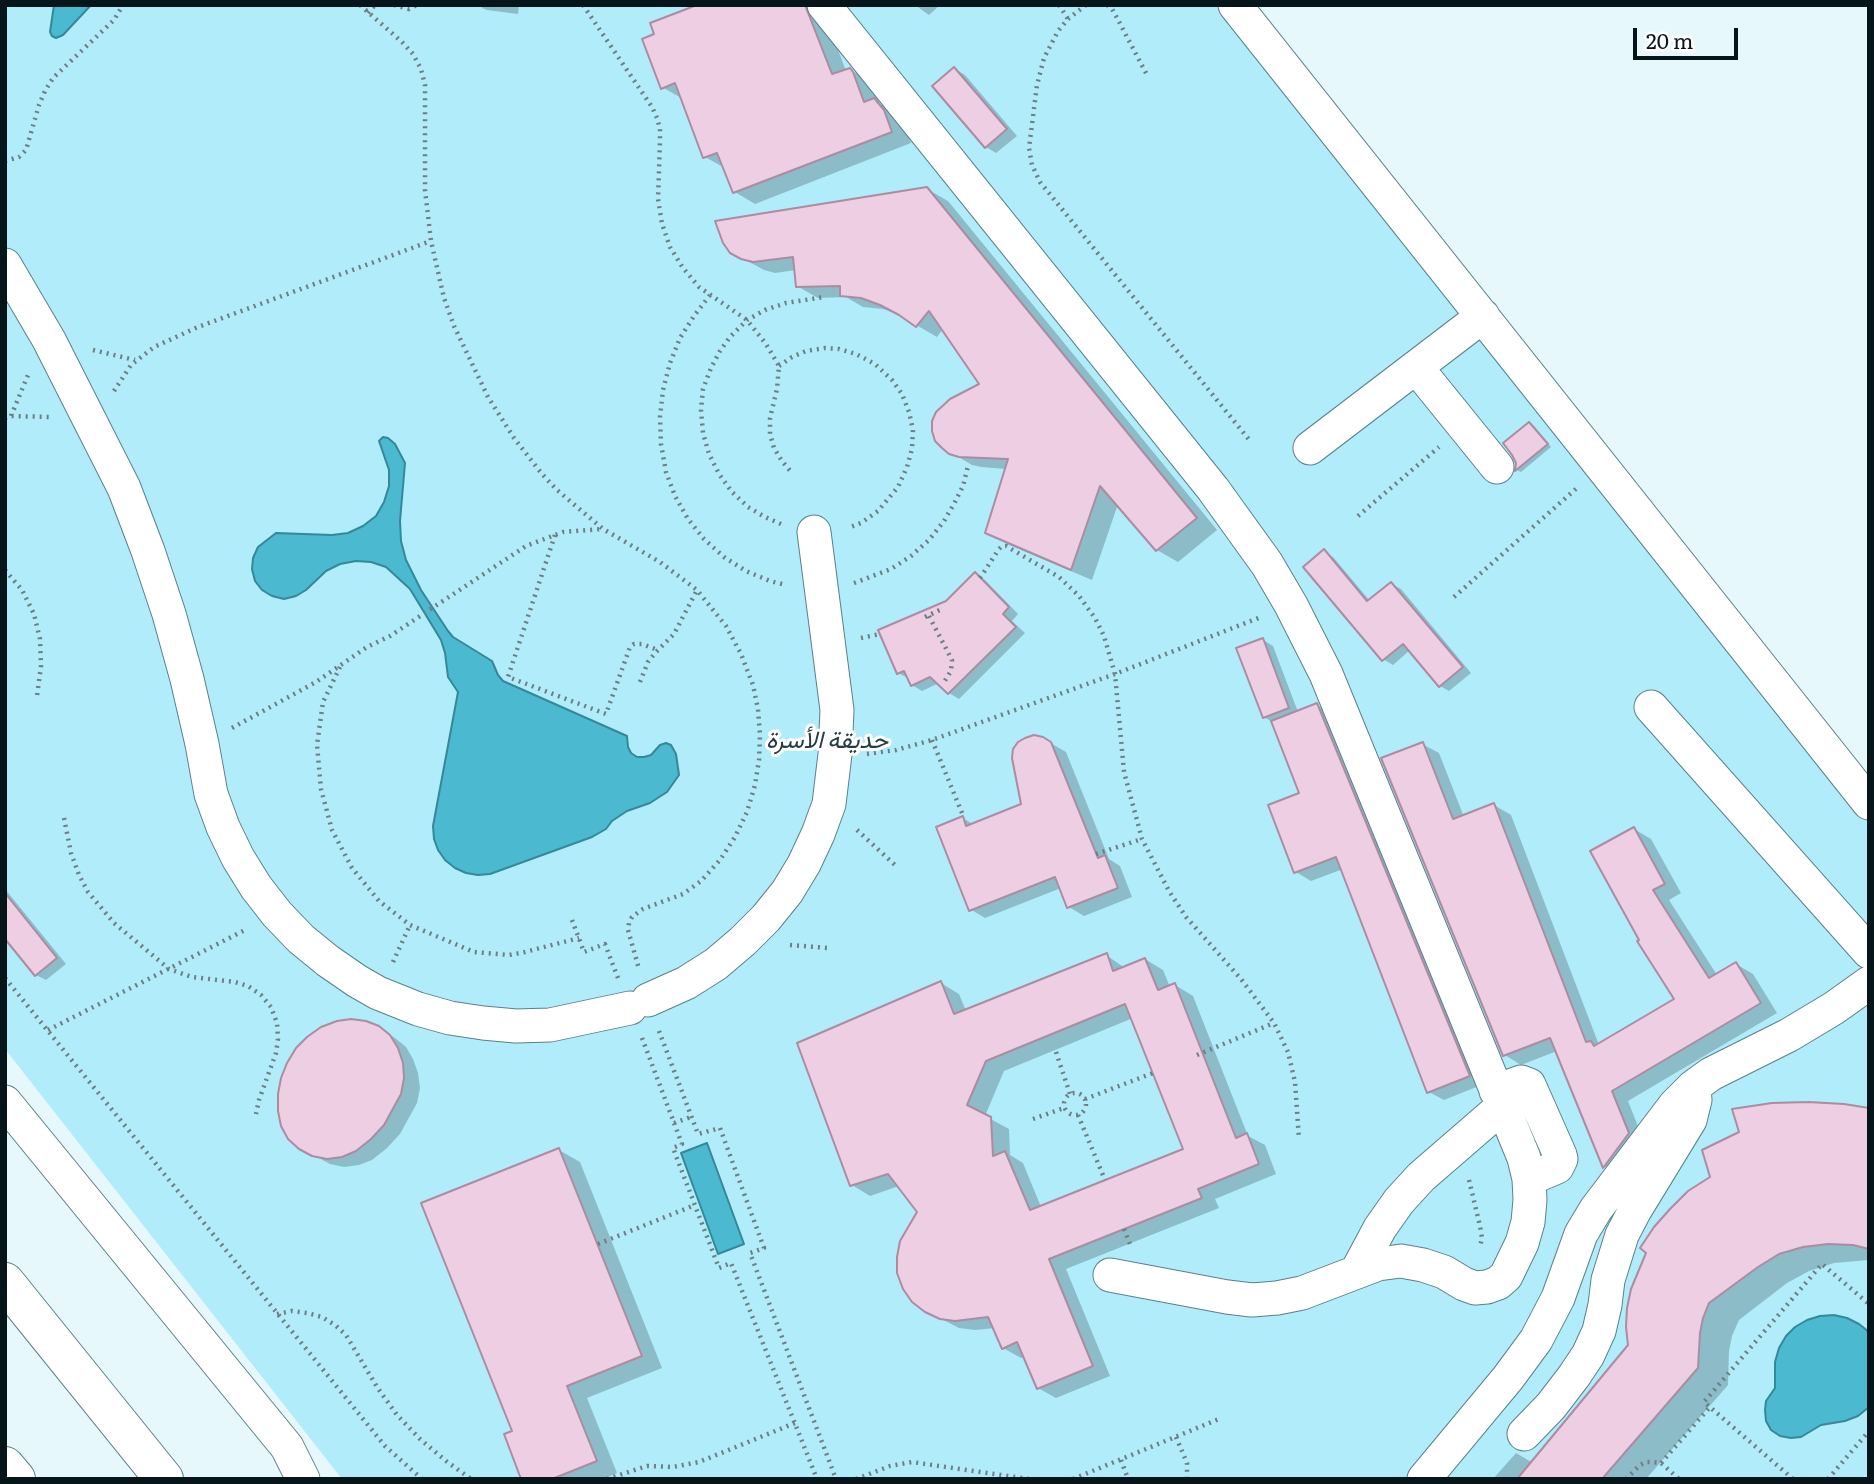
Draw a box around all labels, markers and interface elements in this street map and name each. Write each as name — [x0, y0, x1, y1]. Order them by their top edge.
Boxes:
scale bar — [1636, 14, 1741, 58]
text: 20 m — [1646, 24, 1693, 55]
park label: حديقة الأسرة — [766, 727, 888, 755]

